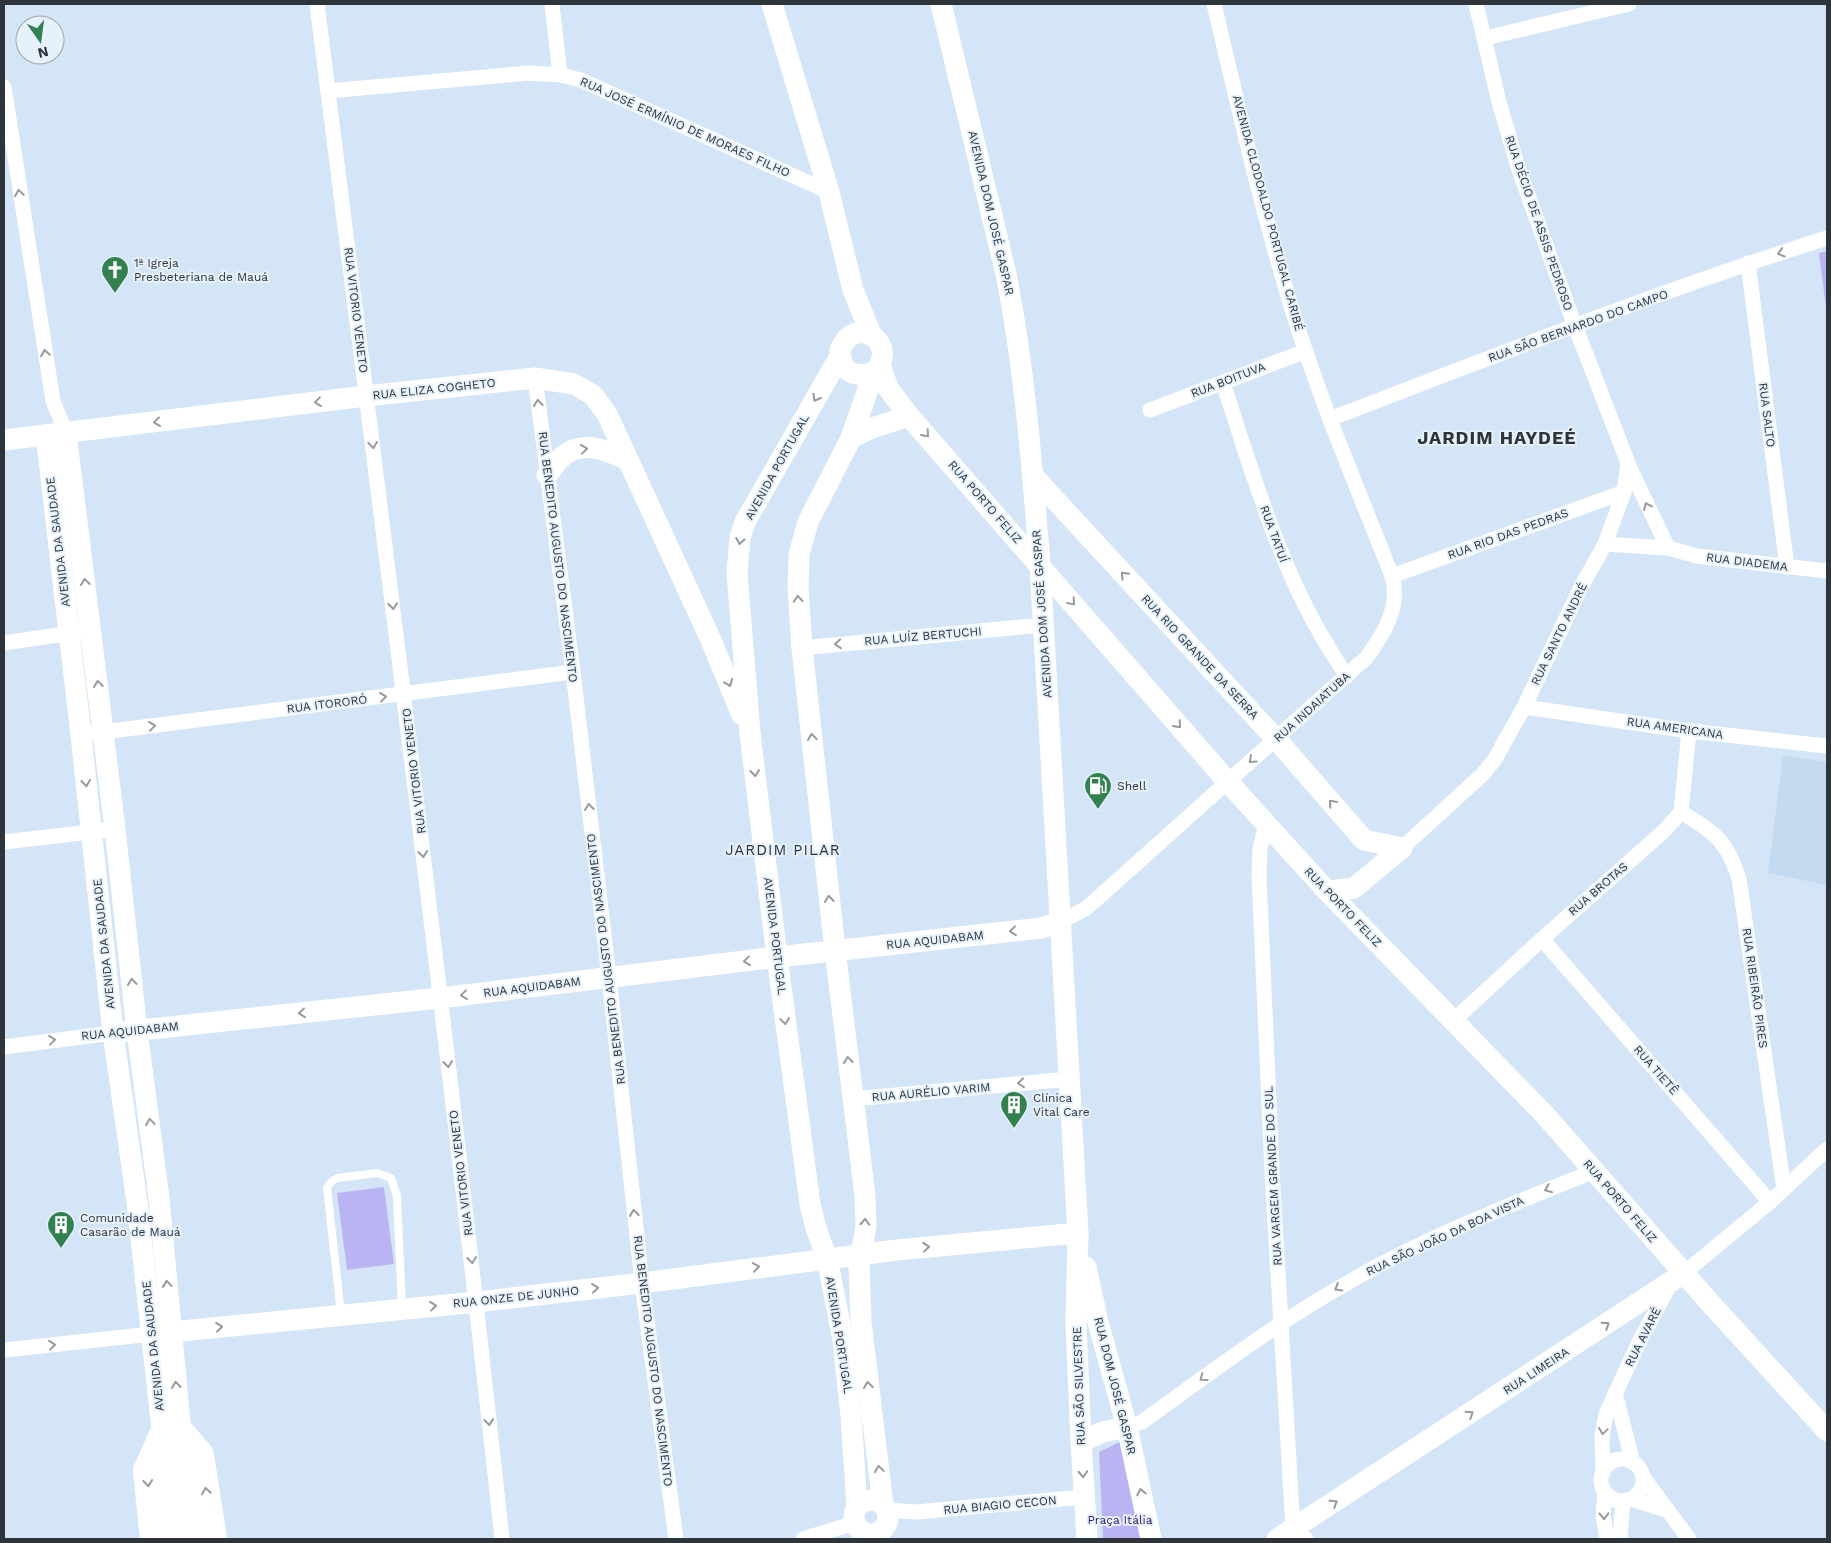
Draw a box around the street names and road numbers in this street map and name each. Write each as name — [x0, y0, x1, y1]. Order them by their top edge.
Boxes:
street label: RUA JOSÉ ERMÍNIO DE MORAES FILHO — [578, 74, 792, 180]
street label: AVENIDA CLODOALDO PORTUGAL CARIBÉ — [1230, 93, 1306, 333]
street label: AVENIDA DOM JOSÉ GASPAR — [965, 129, 1017, 297]
street label: RUA DÉCIO DE ASSIS PEDROSO — [1502, 134, 1576, 312]
street label: RUA VITORIO VENETO — [341, 246, 371, 374]
street label: RUA SÃO BERNARDO DO CAMPO — [1486, 287, 1670, 365]
street label: RUA BOITUVA — [1189, 359, 1267, 401]
street label: RUA ELIZA COGHETO — [372, 376, 496, 402]
street label: RUA SALTO — [1756, 382, 1778, 448]
street label: AVENIDA PORTUGAL — [742, 412, 812, 522]
street label: RUA BENEDITO AUGUSTO DO NASCIMENTO — [536, 431, 580, 683]
street label: RUA PORTO FELIZ — [945, 458, 1025, 546]
street label: AVENIDA DA SAUDADE — [43, 476, 73, 608]
street label: RUA TATUÍ — [1257, 504, 1291, 565]
street label: RUA RIO DAS PEDRAS — [1446, 506, 1570, 562]
street label: AVENIDA DOM JOSÉ GASPAR — [1029, 529, 1055, 699]
street label: RUA DIADEMA — [1705, 550, 1789, 574]
street label: RUA SANTO ANDRÉ — [1528, 580, 1590, 688]
street label: RUA RIO GRANDE DA SERRA — [1139, 592, 1262, 722]
street label: RUA LUÍZ BERTUCHI — [864, 624, 982, 648]
street label: RUA INDAIATUBA — [1271, 669, 1353, 745]
street label: RUA ITORORÓ — [286, 692, 368, 716]
street label: RUA VITORIO VENETO — [399, 707, 429, 835]
street label: RUA AMERICANA — [1626, 714, 1724, 742]
street label: RUA BENEDITO AUGUSTO DO NASCIMENTO — [584, 833, 628, 1085]
street label: RUA BROTAS — [1566, 859, 1630, 919]
street label: RUA PORTO FELIZ — [1301, 864, 1385, 950]
street label: AVENIDA PORTUGAL — [761, 876, 789, 996]
street label: AVENIDA DA SAUDADE — [90, 878, 118, 1010]
street label: RUA RIBEIRÃO PIRES — [1740, 927, 1770, 1049]
street label: RUA AQUIDABAM — [885, 928, 985, 952]
street label: RUA AQUIDABAM — [482, 974, 582, 1000]
street label: RUA AQUIDABAM — [80, 1019, 180, 1043]
street label: RUA TIETÊ — [1631, 1042, 1681, 1098]
street label: RUA AURÉLIO VARIM — [871, 1080, 991, 1104]
street label: RUA VARGEM GRANDE DO SUL — [1261, 1086, 1285, 1266]
street label: RUA VITORIO VENETO — [446, 1109, 476, 1237]
street label: RUA PORTO FELIZ — [1580, 1157, 1660, 1245]
street label: RUA SÃO JOÃO DA BOA VISTA — [1364, 1193, 1526, 1279]
street label: RUA BENEDITO AUGUSTO DO NASCIMENTO — [631, 1235, 675, 1487]
street label: AVENIDA PORTUGAL — [823, 1275, 855, 1395]
street label: AVENIDA DA SAUDADE — [139, 1280, 167, 1412]
street label: RUA ONZE DE JUNHO — [452, 1283, 580, 1311]
street label: RUA AVARÉ — [1622, 1305, 1664, 1369]
street label: RUA DOM JOSÉ GASPAR — [1091, 1316, 1139, 1456]
street label: RUA SÃO SILVESTRE — [1070, 1326, 1088, 1446]
street label: RUA LIMEIRA — [1500, 1344, 1572, 1398]
street label: RUA BIAGIO CECON — [943, 1493, 1057, 1517]

